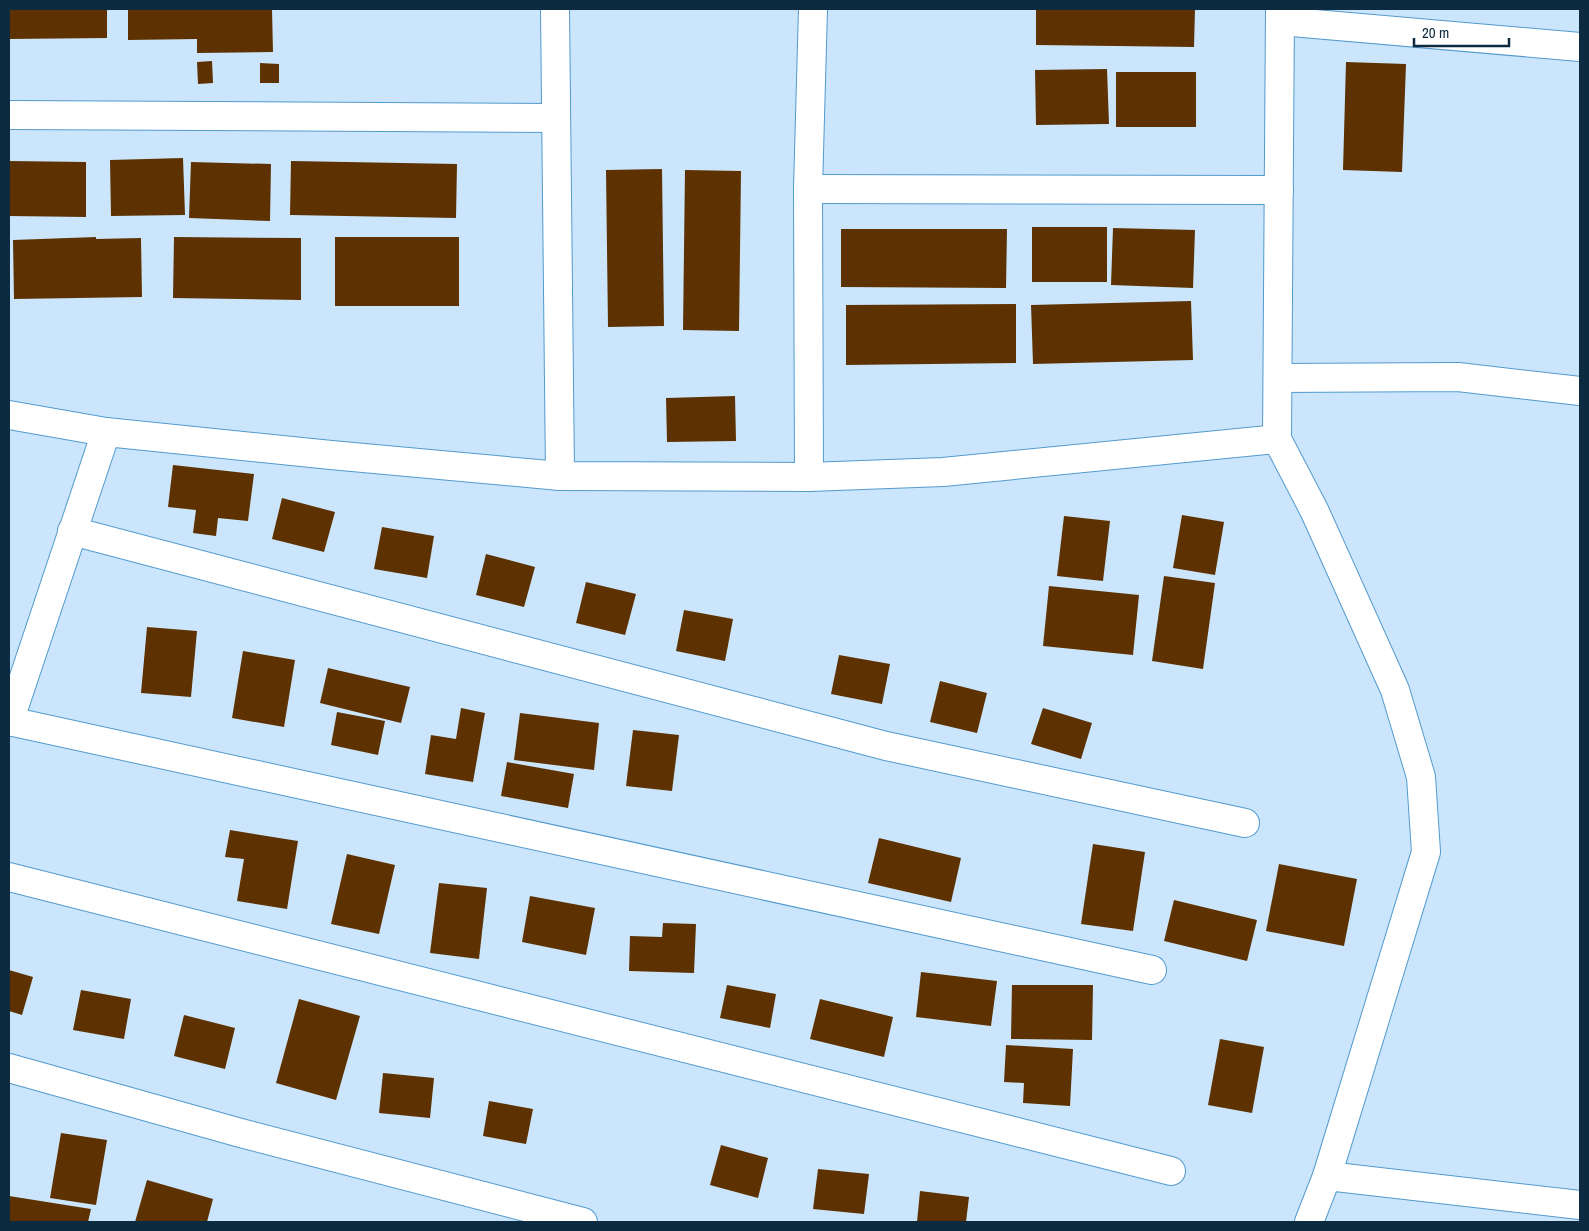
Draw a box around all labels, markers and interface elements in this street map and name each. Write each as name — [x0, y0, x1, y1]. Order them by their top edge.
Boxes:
scale bar — [1414, 15, 1509, 47]
text: 20 m — [1422, 22, 1449, 43]

